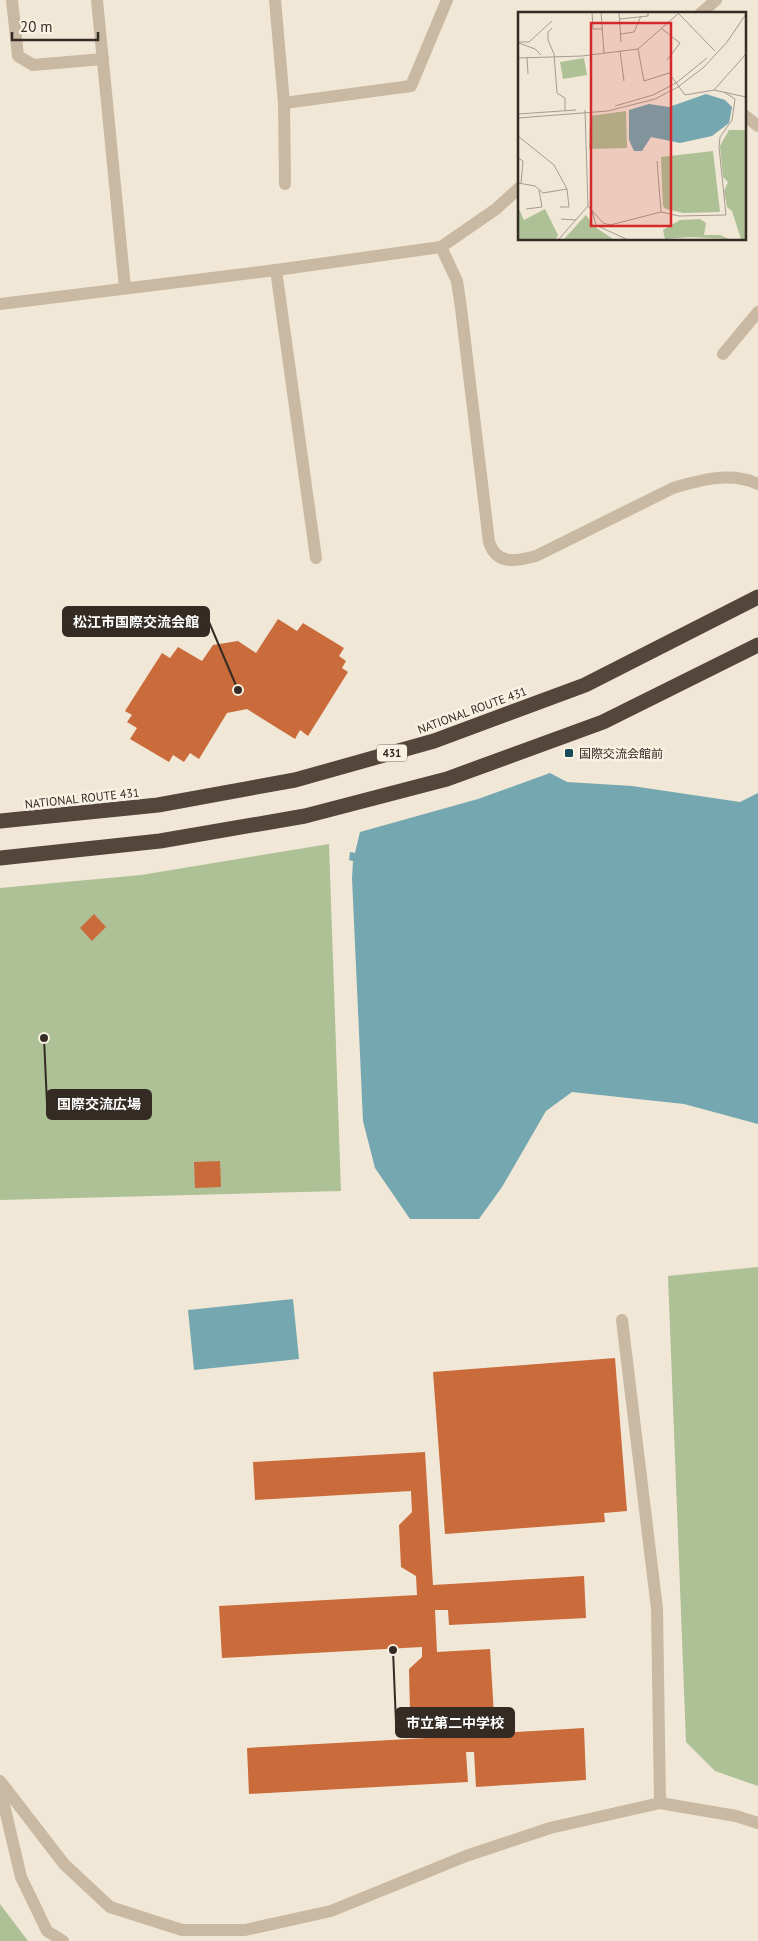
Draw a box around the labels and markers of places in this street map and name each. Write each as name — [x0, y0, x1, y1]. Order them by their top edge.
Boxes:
callout: 松江市国際交流会館 — [63, 607, 209, 636]
place label: 国際交流会館前 — [579, 746, 663, 761]
marker: 国際交流会館前 — [563, 747, 575, 759]
callout: 国際交流広場 — [47, 1090, 151, 1119]
callout: 市立第二中学校 — [396, 1708, 514, 1737]

